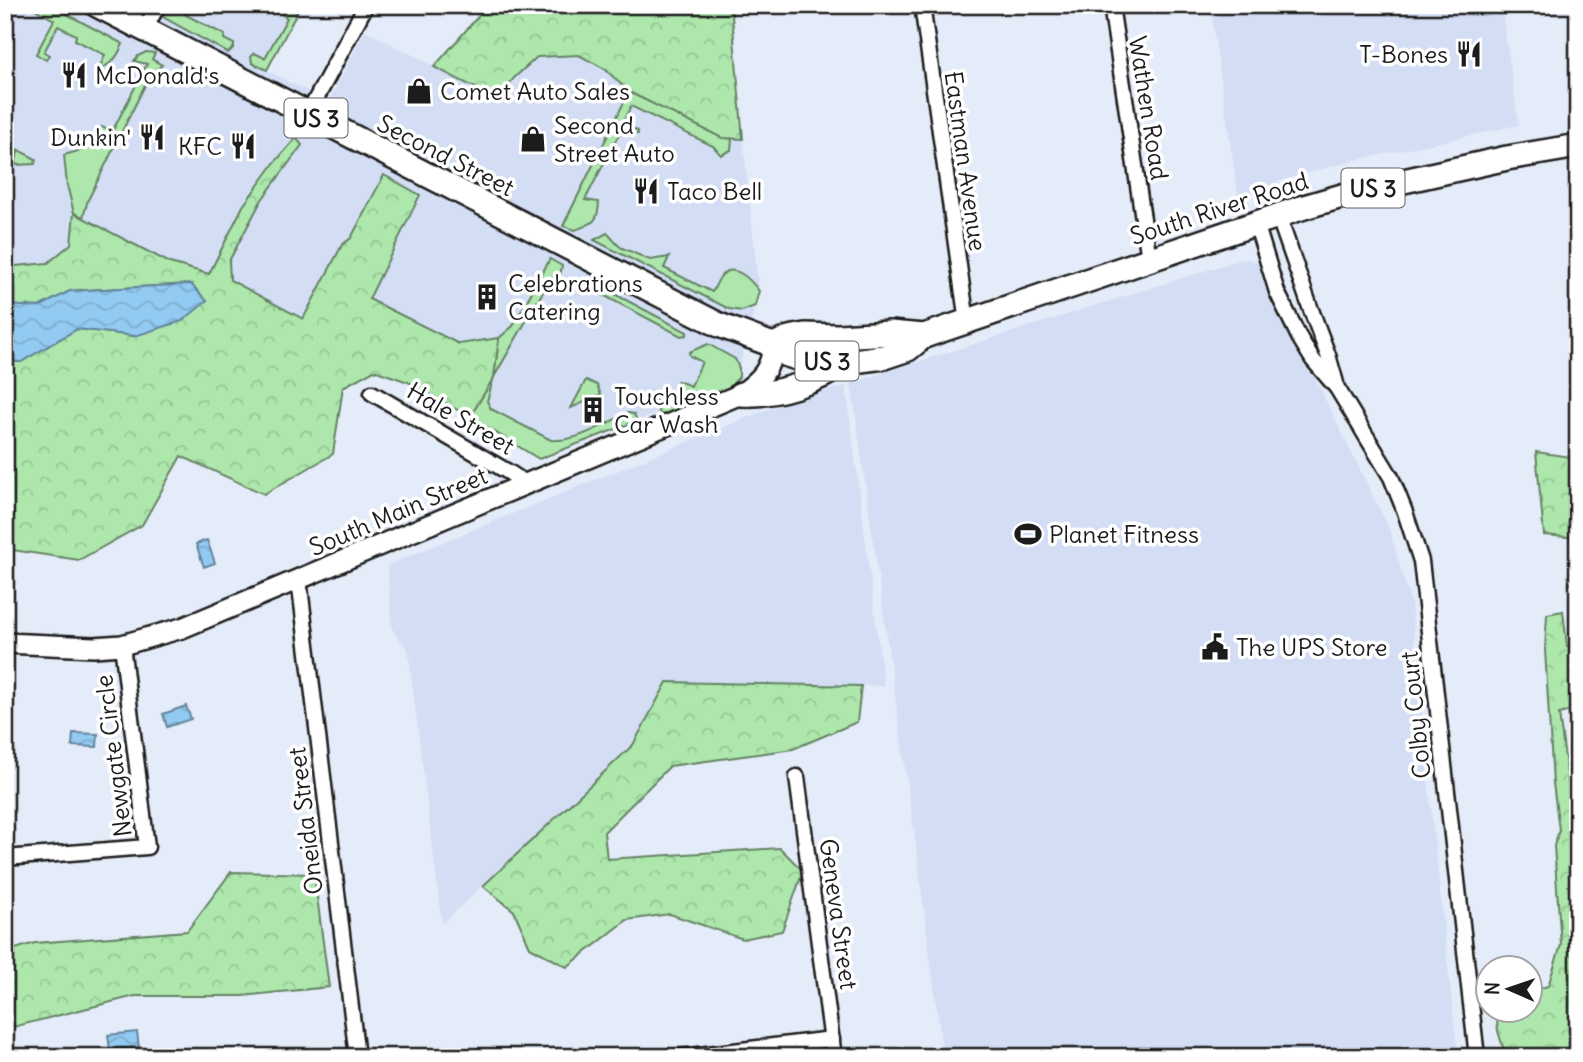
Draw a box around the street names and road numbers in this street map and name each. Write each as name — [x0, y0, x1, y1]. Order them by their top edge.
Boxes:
street label: Wathen Road — [1123, 34, 1175, 182]
street label: Eastman Avenue — [939, 69, 993, 253]
road number: US 3 — [284, 99, 348, 138]
street label: Second Street — [373, 108, 519, 202]
street label: South River Road — [1126, 165, 1312, 251]
road number: US 3 — [1342, 168, 1404, 208]
road number: US 3 — [796, 342, 858, 380]
street label: Hale Street — [402, 375, 520, 461]
street label: South Main Street — [304, 460, 492, 562]
street label: Colby Court — [1393, 650, 1437, 780]
street label: Newgate Circle — [88, 673, 138, 839]
street label: Oneida Street — [281, 746, 329, 896]
street label: Geneva Street — [814, 837, 864, 991]

